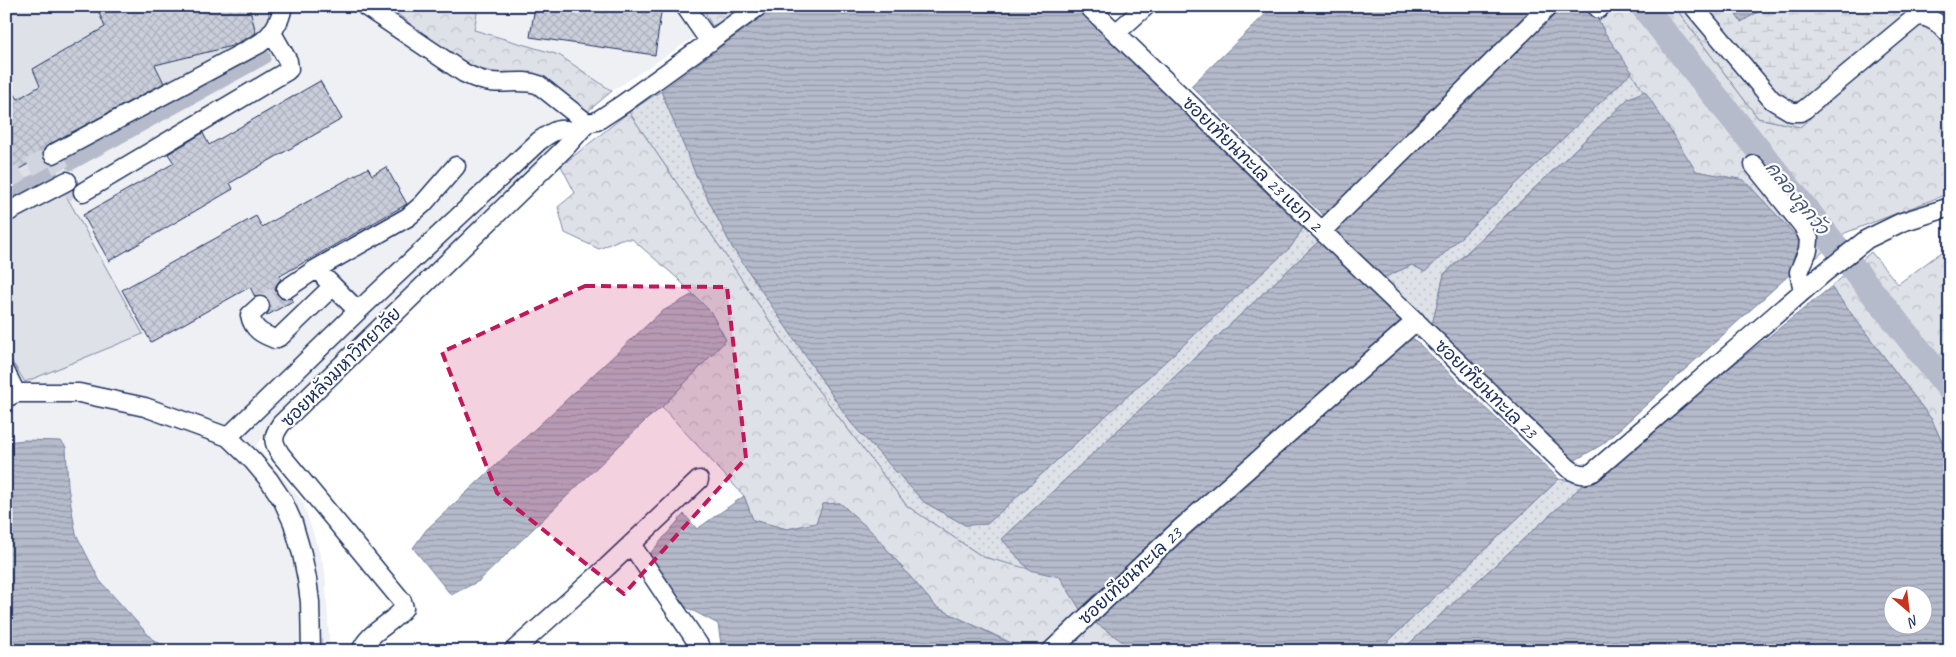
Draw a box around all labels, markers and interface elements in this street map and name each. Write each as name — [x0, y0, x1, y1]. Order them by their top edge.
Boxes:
street label: ซอยเทียนทะเล 23 แยก 2 — [1178, 91, 1328, 238]
water label: คลองลูกวัว — [1759, 156, 1835, 242]
street label: ซอยหลังมหาวิทยาลัย — [276, 302, 406, 432]
street label: ซอยเทียนทะเล 23 — [1430, 334, 1544, 445]
street label: ซอยเทียนทะเล 23 — [1073, 520, 1188, 630]
north arrow — [1884, 584, 1934, 634]
text: N — [1904, 611, 1922, 632]

